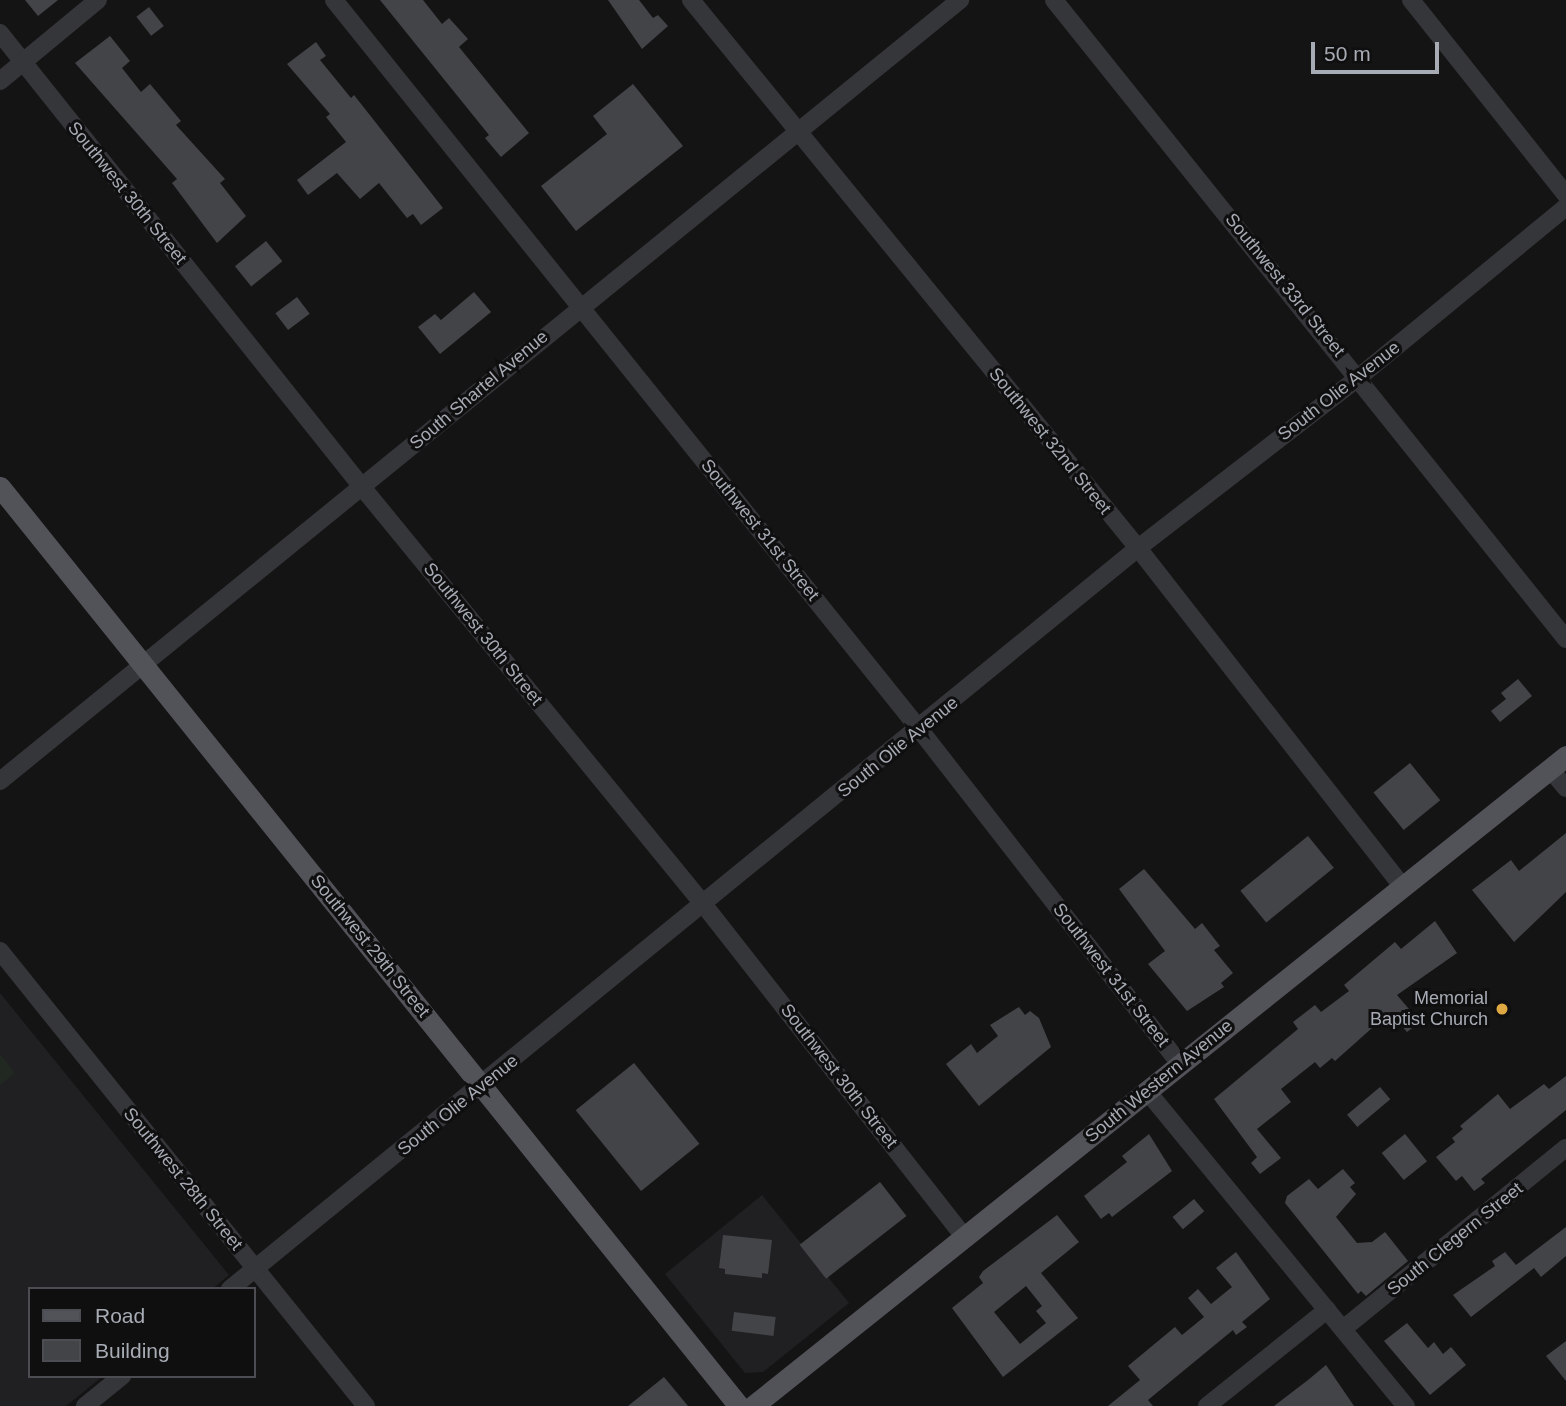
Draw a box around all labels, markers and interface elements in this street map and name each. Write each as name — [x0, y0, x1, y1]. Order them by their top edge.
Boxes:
scale bar — [1314, 28, 1442, 72]
text: 50 m — [1324, 42, 1371, 65]
street label: Southwest 30th Street — [63, 117, 191, 269]
street label: Southwest 33rd Street — [1221, 209, 1349, 361]
street label: South Shartel Avenue — [405, 326, 553, 454]
street label: South Olie Avenue — [1273, 336, 1405, 446]
street label: Southwest 32nd Street — [984, 363, 1116, 519]
street label: Southwest 31st Street — [696, 455, 824, 605]
street label: Southwest 30th Street — [419, 558, 547, 710]
street label: South Olie Avenue — [833, 691, 963, 803]
street label: Southwest 29th Street — [306, 870, 434, 1022]
street label: Southwest 31st Street — [1048, 899, 1174, 1051]
place label: Memorial Baptist Church — [1370, 988, 1488, 1030]
street label: Southwest 30th Street — [776, 1000, 902, 1152]
marker: Memorial Baptist Church — [1494, 1001, 1510, 1017]
street label: South Western Avenue — [1081, 1015, 1237, 1147]
street label: South Olie Avenue — [393, 1049, 523, 1161]
street label: Southwest 28th Street — [119, 1103, 247, 1255]
street label: South Clegern Street — [1383, 1178, 1527, 1300]
legend — [28, 1287, 256, 1378]
text: Road — [95, 1304, 145, 1327]
text: Building — [95, 1339, 170, 1362]

